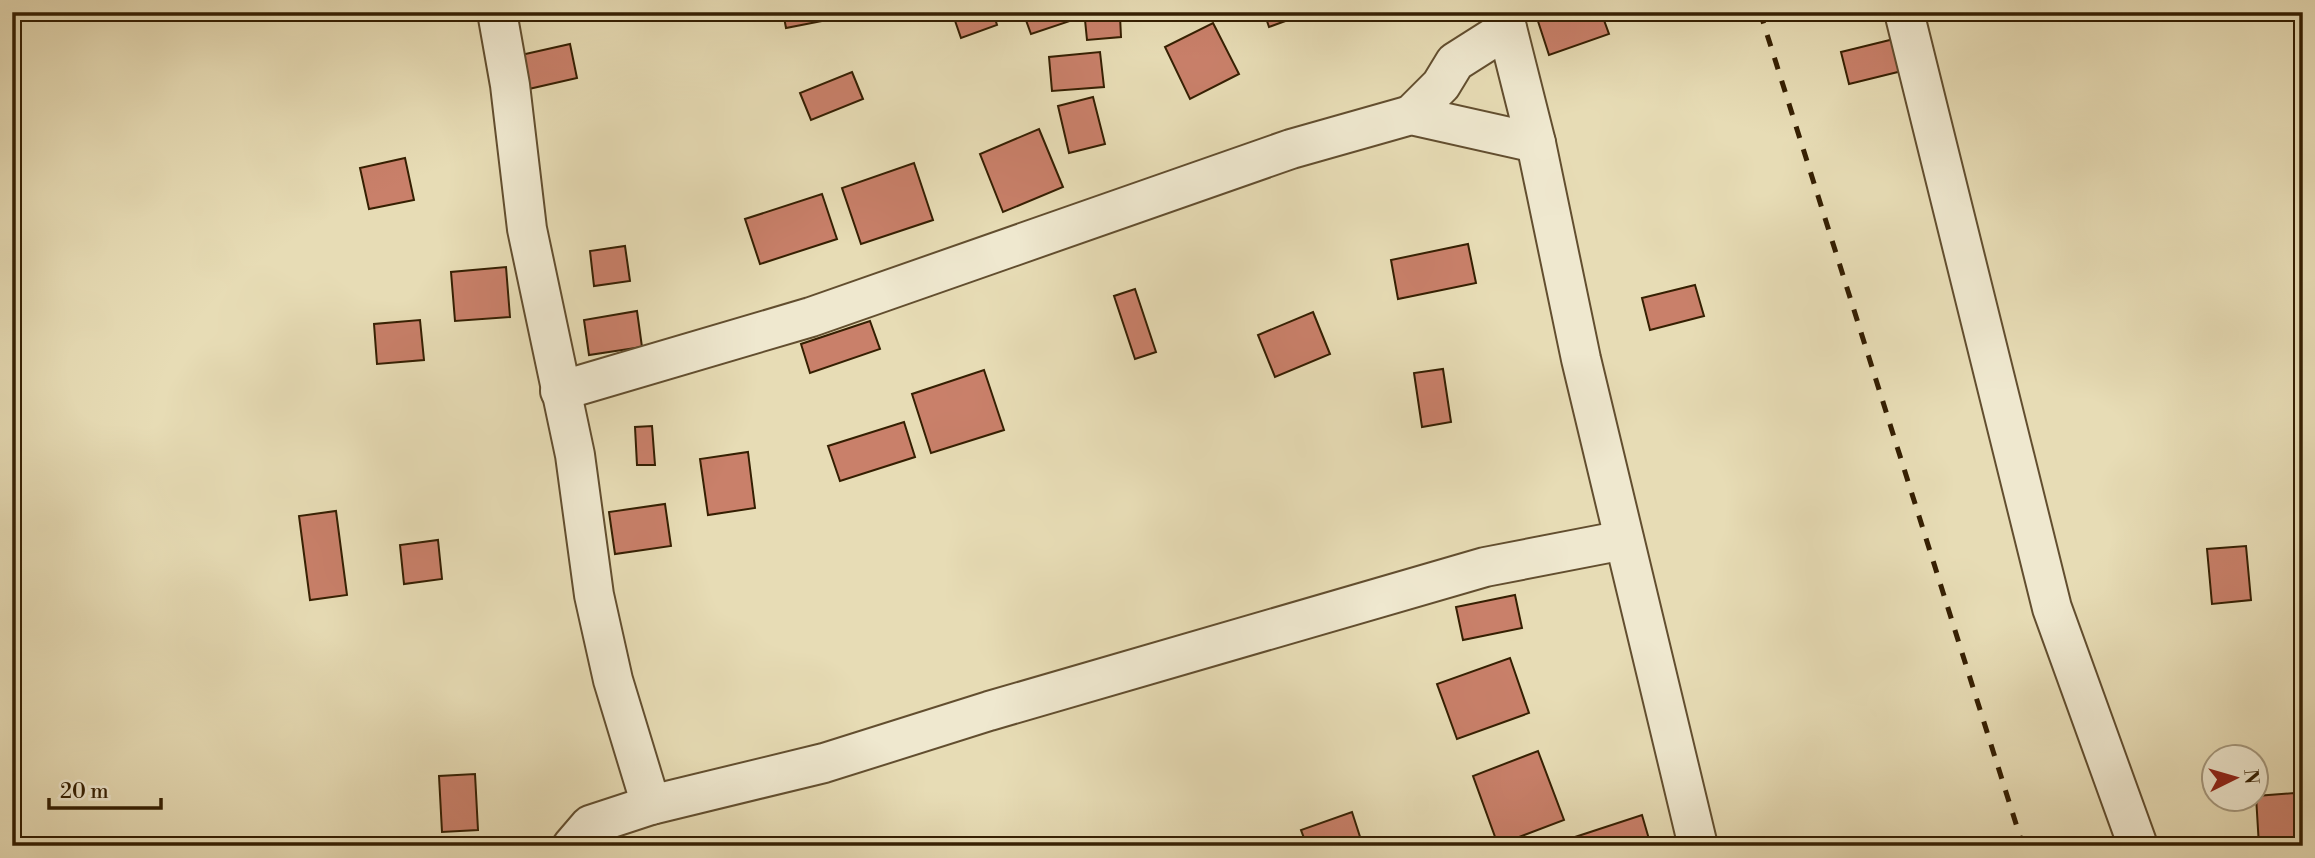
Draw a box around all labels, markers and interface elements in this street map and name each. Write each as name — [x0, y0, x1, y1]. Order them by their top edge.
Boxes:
north arrow — [2200, 742, 2270, 812]
scale bar — [49, 767, 161, 811]
text: N — [2238, 768, 2264, 785]
text: 20 m — [60, 779, 109, 805]

